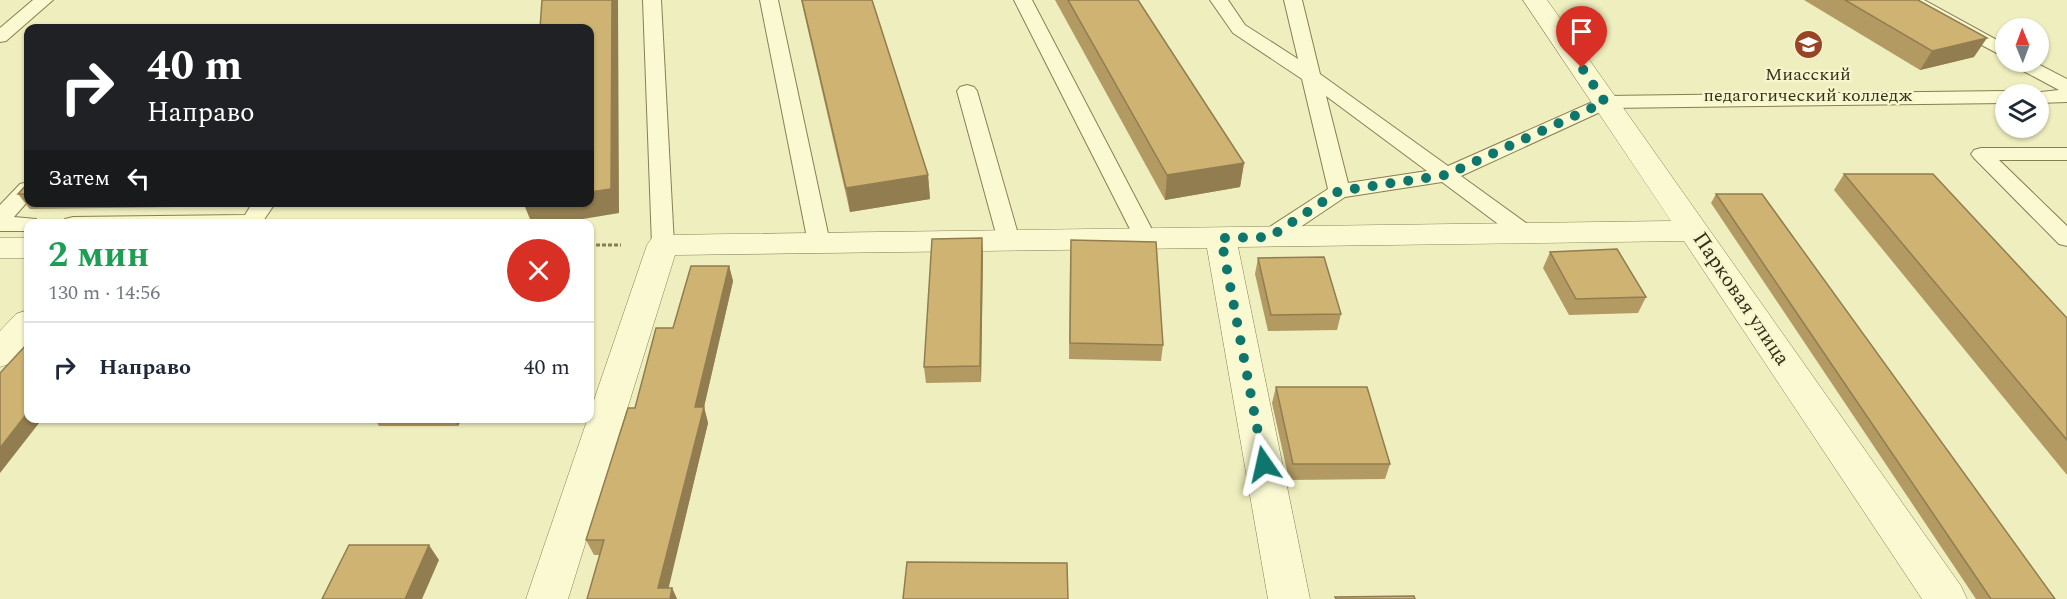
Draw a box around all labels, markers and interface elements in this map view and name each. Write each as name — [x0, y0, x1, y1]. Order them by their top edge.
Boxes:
pin — [1556, 6, 1607, 68]
icon: arrive — [1565, 15, 1598, 48]
north arrow — [1995, 18, 2049, 72]
map controls — [1995, 18, 2049, 138]
school or university icon: Миасский педагогический колледж — [1792, 29, 1824, 61]
text: 40 m — [147, 35, 242, 98]
icon: right — [48, 48, 126, 126]
place label: Миасский педагогический колледж — [1703, 61, 1913, 109]
button: layers — [1995, 84, 2049, 138]
text: Направо — [147, 92, 255, 134]
text: Затем — [48, 162, 110, 195]
icon: left — [122, 162, 155, 195]
street label: Парковая улица — [1684, 226, 1798, 373]
text: 2 мин — [48, 228, 149, 283]
button: close — [507, 239, 570, 302]
text: 130 m · 14:56 — [48, 278, 160, 308]
icon: right — [48, 351, 81, 384]
text: Направо — [99, 351, 191, 384]
text: 40 m — [524, 351, 570, 384]
position arrow — [1232, 432, 1296, 496]

